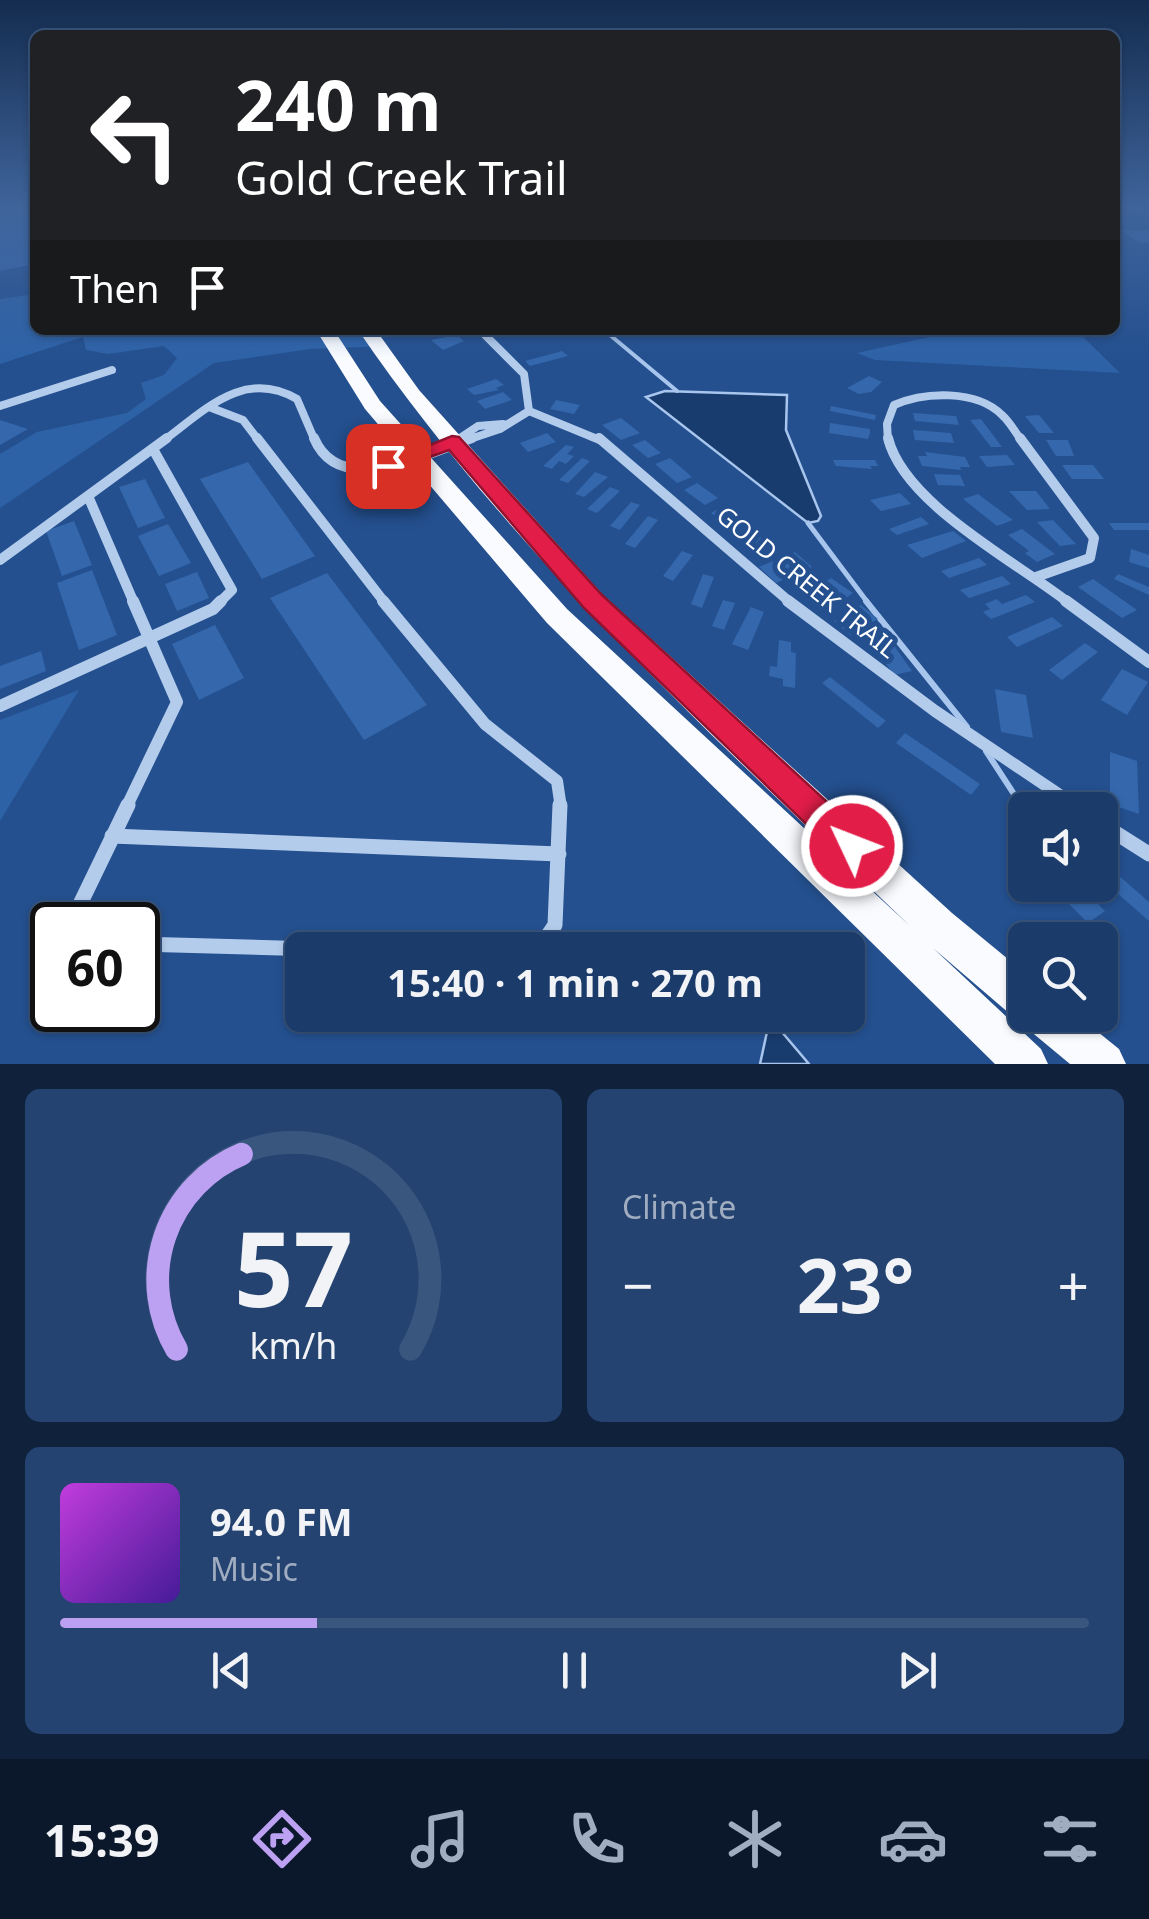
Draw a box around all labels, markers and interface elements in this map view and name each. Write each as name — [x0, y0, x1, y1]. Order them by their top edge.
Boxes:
text: 240 m — [235, 56, 442, 152]
icon: left — [70, 70, 200, 200]
text: Gold Creek Trail — [235, 147, 568, 208]
icon: arrive — [180, 260, 235, 315]
text: Then — [70, 262, 160, 314]
pin — [346, 424, 431, 509]
icon: arrive — [361, 439, 416, 494]
street label: GOLD CREEK TRAIL — [710, 498, 905, 665]
map controls — [1008, 792, 1118, 1032]
button: sound — [1008, 792, 1118, 902]
position arrow — [800, 794, 904, 898]
speed limit sign: 60 — [30, 902, 160, 1032]
button: search — [1008, 922, 1118, 1032]
text: 15:40 · 1 min · 270 m — [387, 956, 763, 1008]
text: Climate — [622, 1185, 736, 1228]
text: 57 — [234, 1196, 353, 1337]
text: 23° — [797, 1233, 914, 1335]
text: − — [622, 1247, 653, 1322]
text: + — [1058, 1247, 1089, 1322]
text: km/h — [250, 1321, 337, 1369]
text: 94.0 FM — [210, 1495, 352, 1547]
text: Music — [210, 1547, 298, 1590]
icon: previous — [204, 1643, 259, 1698]
icon: pause — [547, 1643, 602, 1698]
icon: next — [890, 1643, 945, 1698]
icon: directions — [247, 1804, 317, 1874]
icon: music — [405, 1804, 475, 1874]
icon: phone — [562, 1804, 632, 1874]
icon: climate — [720, 1804, 790, 1874]
icon: car — [878, 1804, 948, 1874]
icon: filters — [1035, 1804, 1105, 1874]
text: 15:39 — [44, 1809, 159, 1870]

